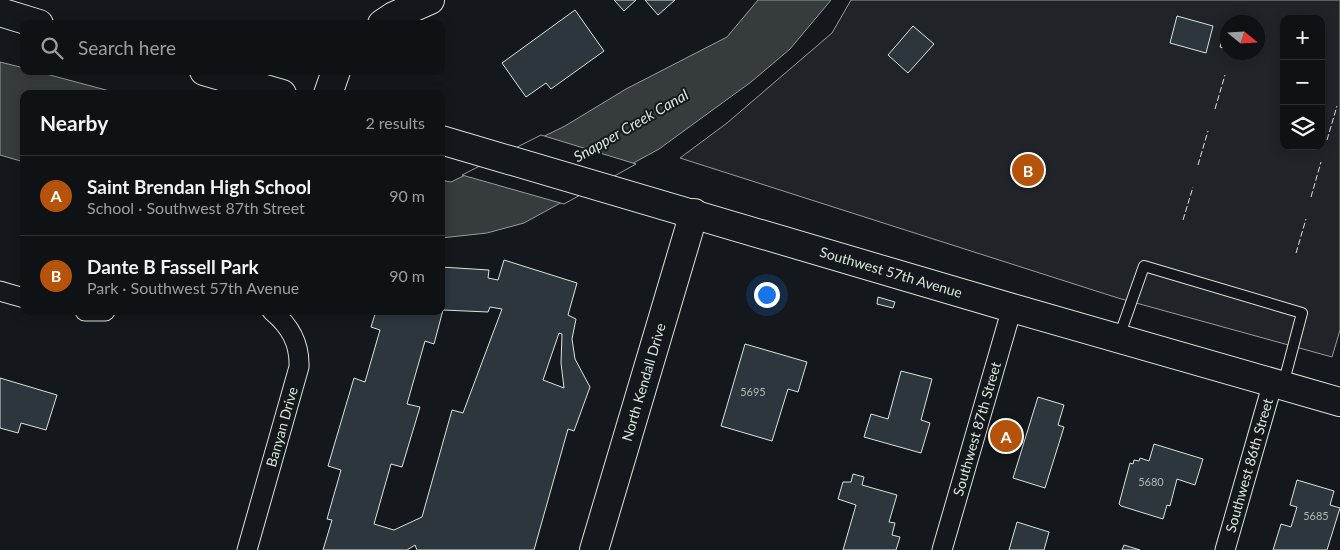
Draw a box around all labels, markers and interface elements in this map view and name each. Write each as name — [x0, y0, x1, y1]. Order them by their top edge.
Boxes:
north arrow — [1220, 15, 1265, 60]
map controls — [1280, 15, 1325, 150]
button: + — [1280, 15, 1325, 60]
search box — [20, 20, 445, 75]
icon: search — [38, 34, 66, 62]
text: Search here — [78, 36, 176, 59]
button: − — [1280, 60, 1325, 105]
water label: Snapper Creek Canal — [570, 85, 692, 165]
button: layers — [1280, 105, 1325, 150]
text: Nearby — [40, 110, 108, 135]
text: 2 results — [365, 113, 425, 132]
pin: B — [1012, 151, 1044, 189]
text: Saint Brendan High School — [87, 175, 311, 198]
text: A — [50, 186, 62, 205]
text: 90 m — [389, 186, 425, 205]
text: School · Southwest 87th Street — [87, 198, 305, 217]
street label: Southwest 57th Avenue — [818, 243, 964, 301]
text: Dante B Fassell Park — [87, 255, 259, 278]
text: B — [51, 266, 61, 285]
text: 90 m — [389, 266, 425, 285]
text: Park · Southwest 57th Avenue — [87, 278, 299, 297]
your location — [754, 282, 780, 308]
street label: North Kendall Drive — [618, 321, 669, 443]
street label: Southwest 87th Street — [949, 360, 1004, 498]
street label: Banyan Drive — [262, 385, 301, 469]
house number: 5695 — [740, 385, 766, 398]
street label: Southwest 86th Street — [1221, 396, 1276, 534]
pin: A — [990, 417, 1022, 455]
house number: 5680 — [1138, 475, 1164, 488]
house number: 5685 — [1303, 509, 1329, 522]

